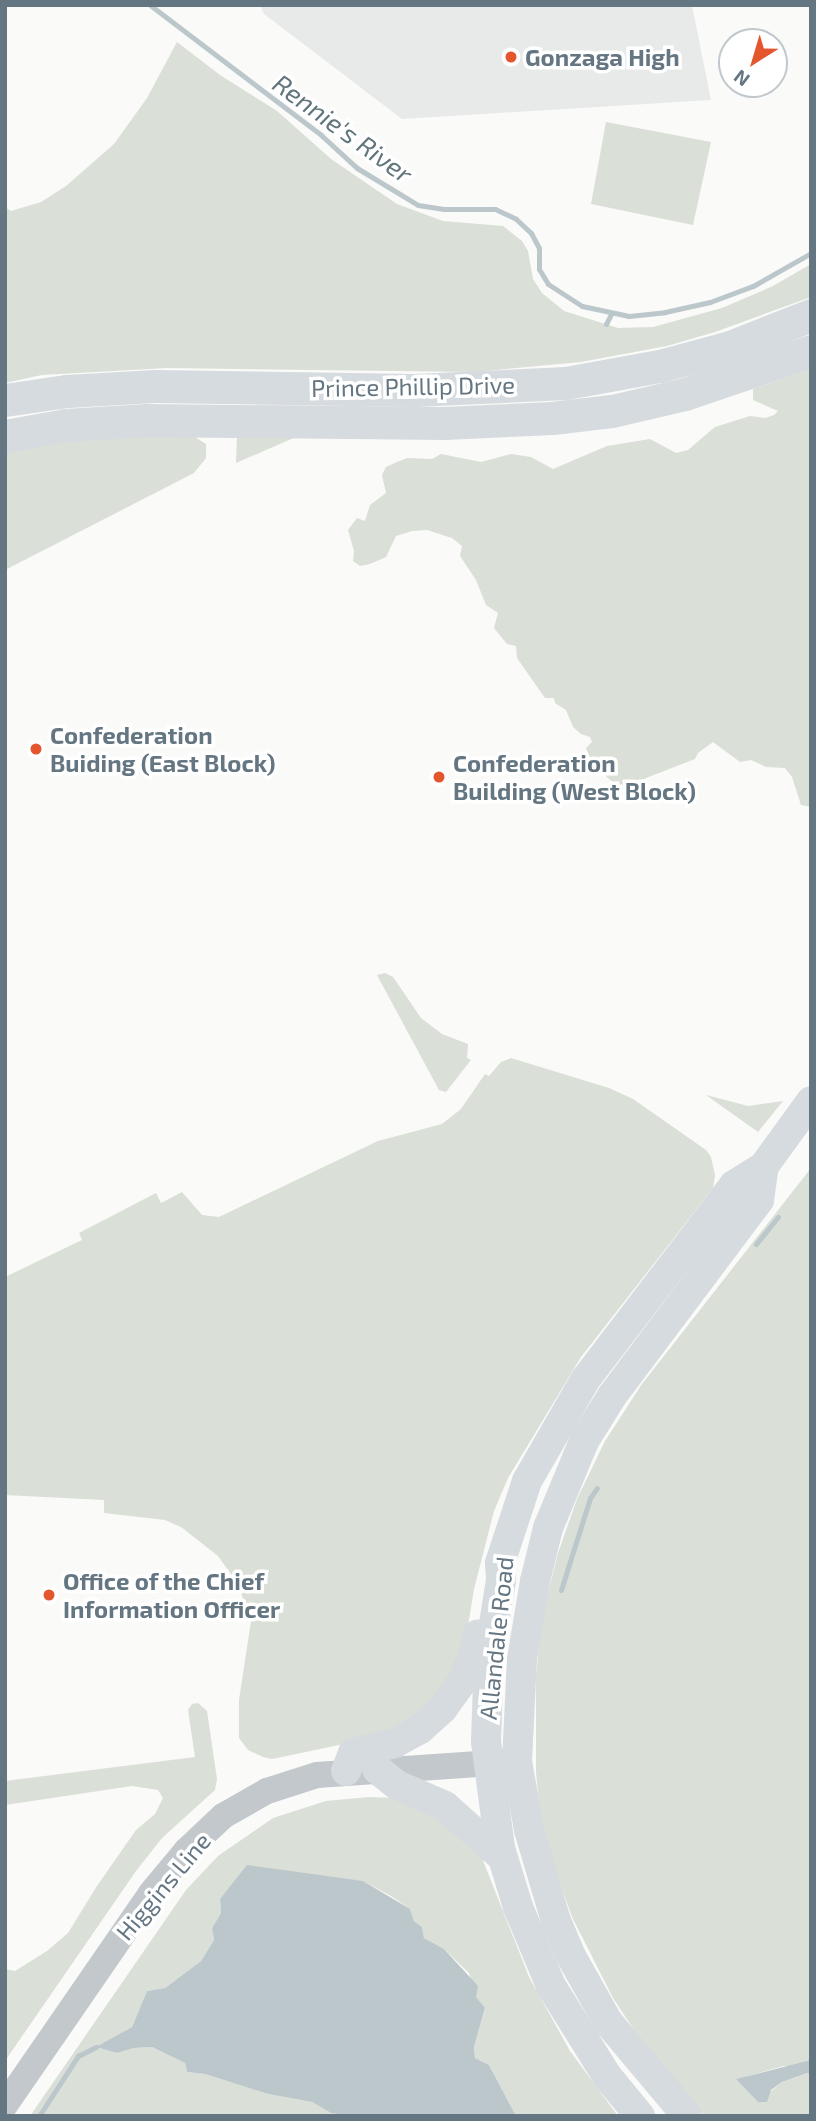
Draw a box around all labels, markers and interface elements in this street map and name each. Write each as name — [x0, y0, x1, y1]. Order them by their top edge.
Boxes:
north arrow — [718, 28, 788, 98]
place label: Gonzaga High — [525, 43, 680, 71]
marker: Gonzaga High — [503, 49, 519, 65]
text: N — [729, 65, 754, 92]
water label: Rennie's River — [267, 67, 419, 189]
street label: Prince Phillip Drive — [311, 370, 515, 402]
place label: Confederation Buiding (East Block) — [50, 721, 275, 777]
marker: Confederation Buiding (East Block) — [28, 741, 44, 757]
place label: Confederation Building (West Block) — [453, 749, 696, 805]
marker: Confederation Building (West Block) — [431, 769, 447, 785]
street label: Allandale Road — [473, 1555, 519, 1721]
place label: Office of the Chief Information Officer — [63, 1567, 280, 1623]
marker: Office of the Chief Information Officer — [41, 1587, 57, 1603]
street label: Higgins Line — [110, 1826, 216, 1946]

